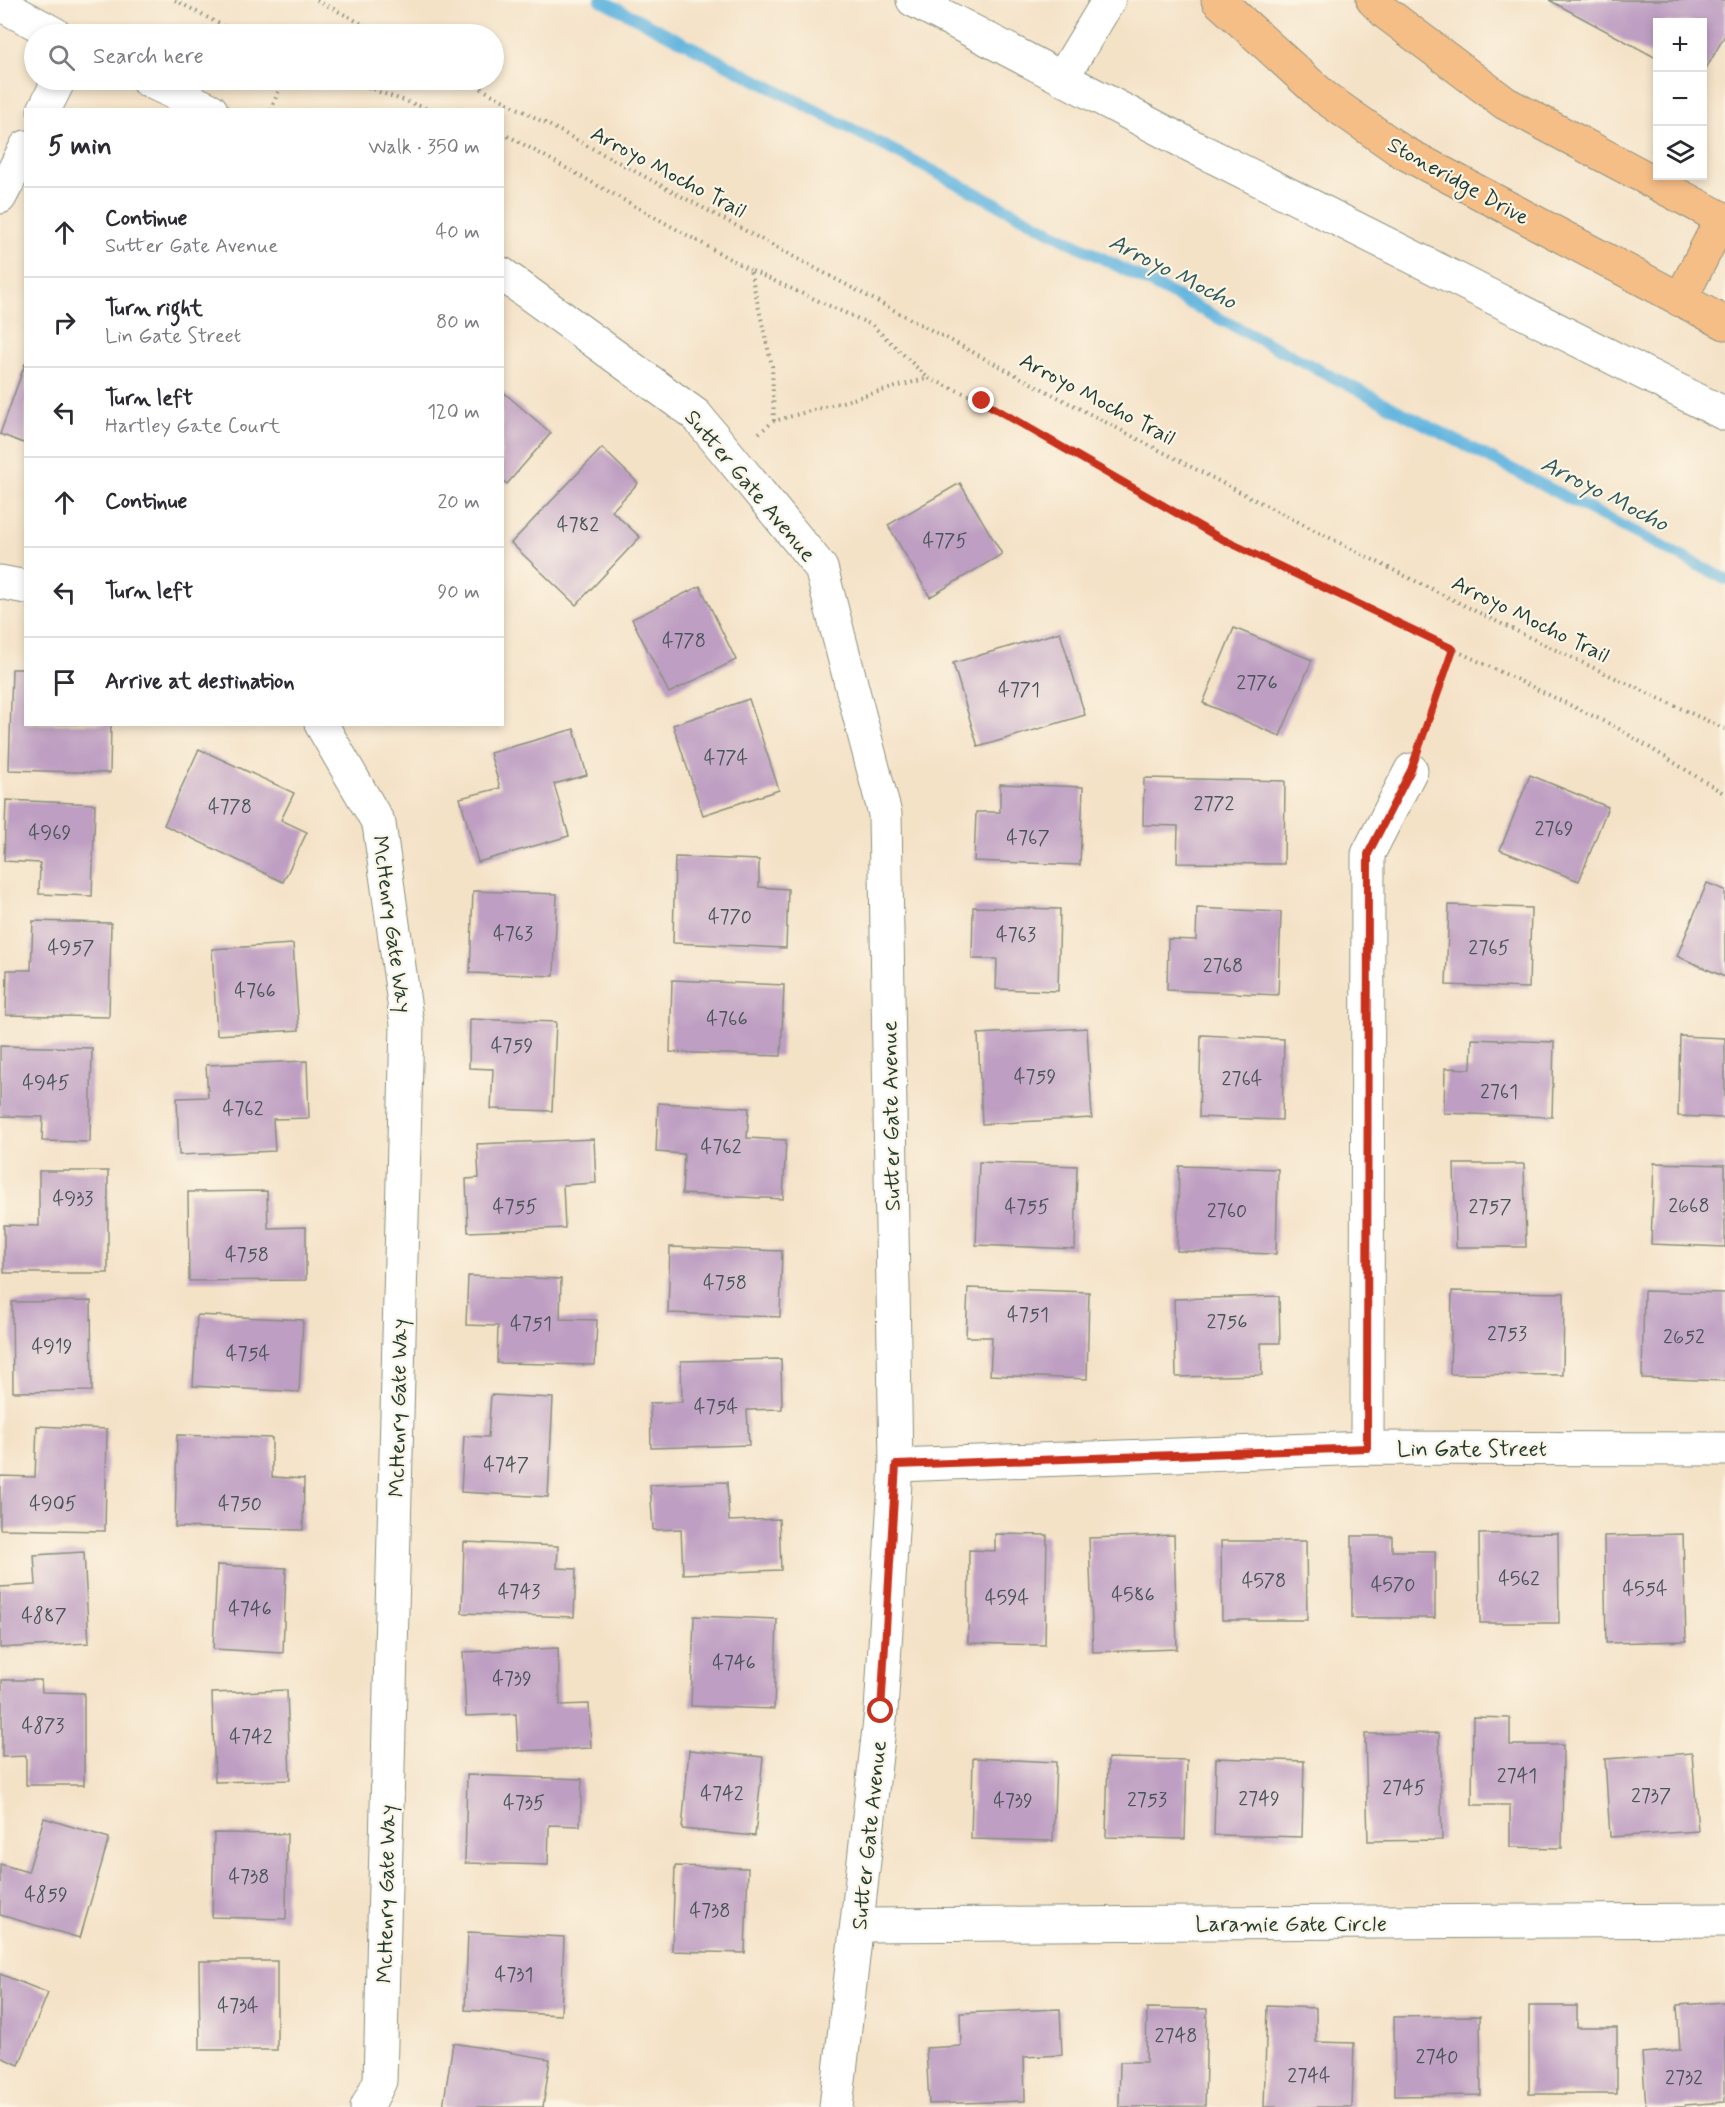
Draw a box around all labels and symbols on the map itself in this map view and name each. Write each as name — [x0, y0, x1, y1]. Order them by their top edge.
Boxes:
street label: Arroyo Mocho Trail — [586, 120, 751, 225]
street label: Stoneridge Drive — [1381, 131, 1534, 235]
water label: Arroyo Mocho — [1103, 227, 1242, 318]
street label: Arroyo Mocho Trail — [1015, 347, 1180, 452]
route end — [968, 387, 994, 413]
street label: Sutter Gate Avenue — [678, 404, 821, 568]
water label: Arroyo Mocho — [1535, 449, 1674, 540]
house number: 4782 — [557, 512, 599, 539]
house number: 4775 — [923, 528, 967, 555]
street label: Arroyo Mocho Trail — [1447, 570, 1614, 670]
house number: 4778 — [662, 628, 706, 655]
house number: 2776 — [1236, 670, 1278, 697]
house number: 4771 — [998, 677, 1040, 704]
house number: 4774 — [704, 745, 749, 772]
house number: 2772 — [1194, 791, 1235, 818]
house number: 4778 — [208, 794, 252, 821]
house number: 2769 — [1534, 816, 1574, 843]
house number: 4969 — [29, 820, 72, 847]
house number: 4767 — [1006, 825, 1050, 852]
street label: McHenry Gate Way — [365, 834, 417, 1015]
house number: 4770 — [708, 904, 752, 931]
house number: 4763 — [493, 921, 533, 948]
house number: 4763 — [996, 922, 1036, 949]
house number: 4957 — [48, 935, 94, 962]
house number: 2765 — [1468, 935, 1510, 962]
house number: 2768 — [1203, 953, 1243, 980]
house number: 4766 — [234, 978, 276, 1005]
house number: 4766 — [706, 1006, 748, 1033]
street label: Sutter Gate Avenue — [876, 1020, 908, 1211]
house number: 4759 — [491, 1033, 533, 1060]
house number: 4759 — [1014, 1064, 1056, 1091]
house number: 2764 — [1222, 1066, 1263, 1093]
house number: 4945 — [22, 1070, 70, 1097]
house number: 2761 — [1480, 1079, 1518, 1106]
house number: 4762 — [223, 1096, 264, 1123]
house number: 4762 — [701, 1134, 742, 1161]
house number: 4933 — [53, 1186, 93, 1213]
house number: 2668 — [1668, 1193, 1710, 1220]
house number: 4755 — [493, 1194, 537, 1221]
house number: 4755 — [1005, 1194, 1049, 1221]
house number: 2757 — [1468, 1194, 1512, 1221]
house number: 2760 — [1207, 1198, 1247, 1225]
house number: 4758 — [225, 1242, 269, 1269]
house number: 4758 — [703, 1270, 747, 1297]
house number: 4751 — [1007, 1302, 1049, 1329]
house number: 2756 — [1206, 1309, 1248, 1336]
house number: 4751 — [510, 1311, 552, 1338]
street label: McHenry Gate Way — [383, 1318, 415, 1498]
house number: 2753 — [1487, 1321, 1527, 1348]
house number: 2652 — [1663, 1324, 1705, 1351]
house number: 4919 — [31, 1334, 73, 1361]
house number: 4754 — [226, 1341, 271, 1368]
house number: 4754 — [694, 1394, 739, 1421]
street label: Lin Gate Street — [1397, 1436, 1547, 1464]
house number: 4747 — [483, 1452, 529, 1479]
house number: 4905 — [29, 1491, 77, 1518]
house number: 4750 — [218, 1491, 262, 1518]
house number: 4562 — [1498, 1566, 1540, 1593]
house number: 4578 — [1242, 1568, 1286, 1595]
house number: 4570 — [1371, 1572, 1415, 1599]
house number: 4554 — [1622, 1576, 1668, 1603]
house number: 4743 — [498, 1579, 540, 1606]
house number: 4586 — [1111, 1582, 1155, 1609]
house number: 4594 — [985, 1585, 1030, 1612]
house number: 4746 — [228, 1596, 272, 1623]
house number: 4887 — [21, 1603, 67, 1630]
house number: 4746 — [712, 1650, 756, 1677]
house number: 4739 — [492, 1666, 532, 1693]
route start — [867, 1697, 893, 1723]
house number: 4873 — [22, 1713, 64, 1740]
house number: 4742 — [229, 1724, 273, 1751]
street label: Sutter Gate Avenue — [846, 1739, 894, 1931]
house number: 2741 — [1497, 1763, 1537, 1790]
house number: 2745 — [1382, 1775, 1426, 1802]
house number: 4742 — [700, 1781, 744, 1808]
house number: 2737 — [1631, 1783, 1671, 1810]
house number: 2749 — [1238, 1786, 1280, 1813]
house number: 2753 — [1127, 1787, 1167, 1814]
house number: 4739 — [993, 1788, 1033, 1815]
house number: 4735 — [503, 1790, 545, 1817]
street label: McHenry Gate Way — [371, 1804, 403, 1984]
house number: 4738 — [228, 1864, 270, 1891]
house number: 4859 — [24, 1882, 68, 1909]
house number: 4738 — [689, 1898, 731, 1925]
street label: Laramie Gate Circle — [1195, 1911, 1387, 1939]
house number: 4731 — [495, 1962, 533, 1989]
house number: 4734 — [217, 1993, 259, 2020]
house number: 2748 — [1155, 2023, 1197, 2050]
house number: 2740 — [1416, 2044, 1458, 2071]
house number: 2744 — [1287, 2063, 1331, 2090]
house number: 2732 — [1665, 2065, 1703, 2092]

